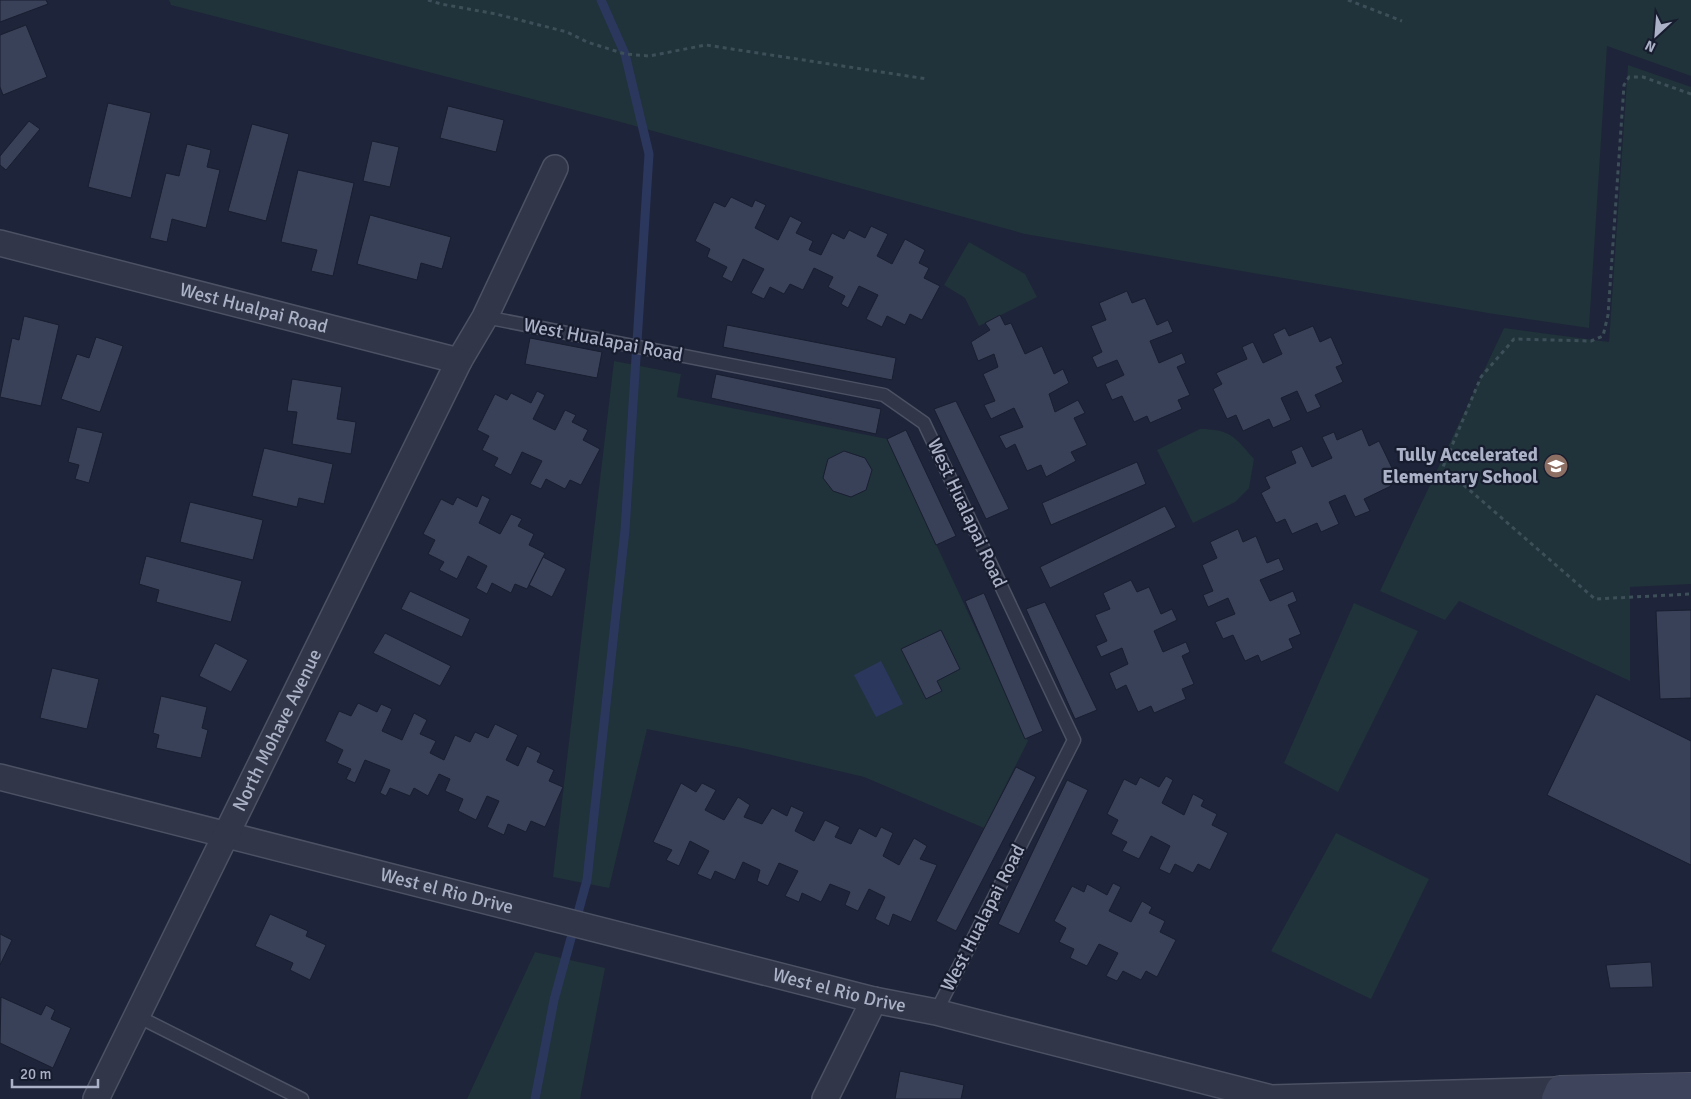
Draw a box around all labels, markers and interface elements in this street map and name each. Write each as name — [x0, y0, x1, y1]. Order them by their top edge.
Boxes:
north arrow — [1631, 10, 1681, 60]
text: N — [1642, 36, 1659, 56]
street label: West Hualpai Road — [177, 278, 331, 339]
street label: West Hualapai Road — [521, 313, 685, 367]
street label: West Hualapai Road — [922, 435, 1012, 591]
place label: Tully Accelerated Elementary School — [1382, 443, 1538, 489]
school or university icon: Tully Accelerated Elementary School — [1543, 453, 1569, 479]
street label: North Mohave Avenue — [227, 645, 327, 815]
street label: West Hualapai Road — [936, 840, 1030, 996]
street label: West el Rio Drive — [378, 862, 516, 919]
street label: West el Rio Drive — [770, 963, 908, 1018]
scale bar — [12, 1056, 99, 1088]
text: 20 m — [20, 1065, 51, 1083]

